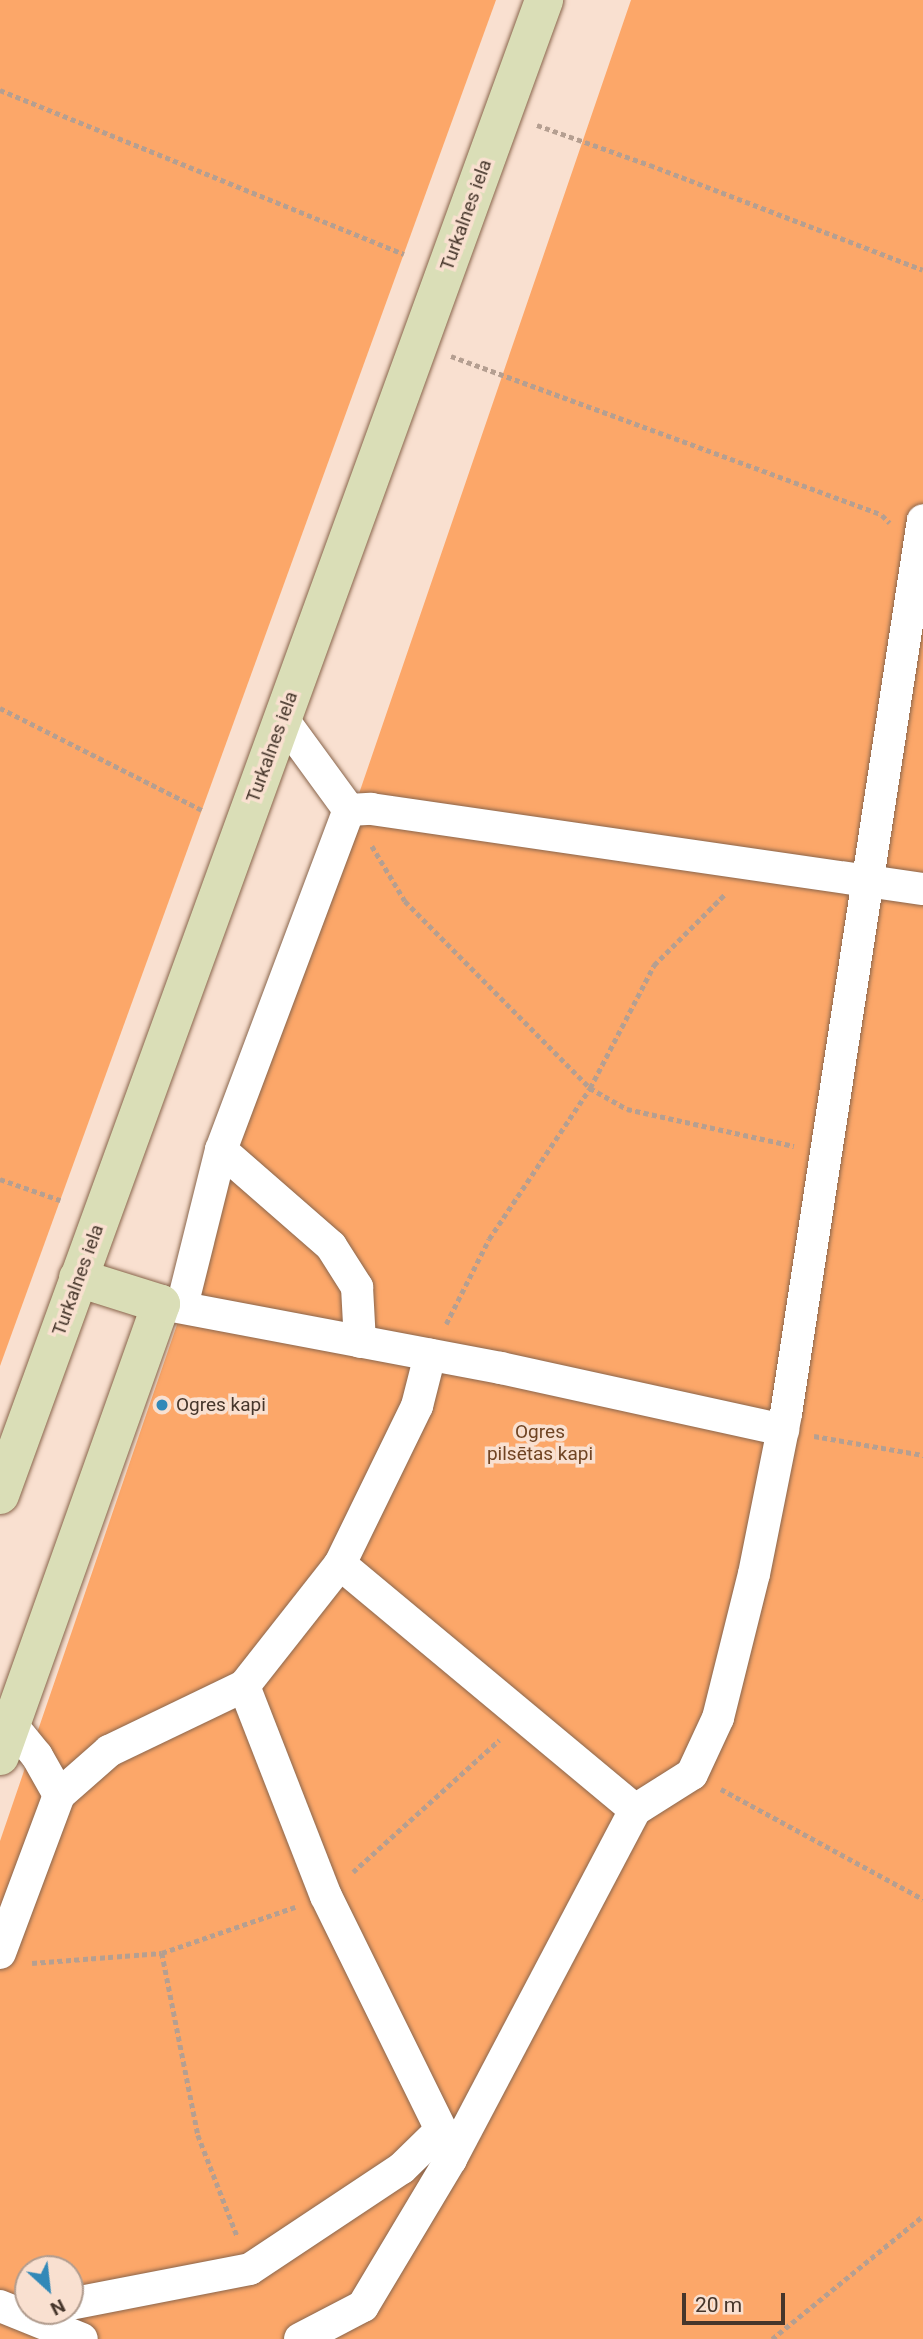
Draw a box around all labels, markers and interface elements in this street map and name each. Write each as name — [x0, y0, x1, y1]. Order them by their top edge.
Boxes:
street label: Turkalnes iela — [435, 156, 497, 274]
street label: Turkalnes iela — [241, 688, 303, 806]
street label: Turkalnes iela — [47, 1221, 109, 1339]
place label: Ogres kapi — [176, 1394, 266, 1416]
marker: Ogres kapi — [154, 1397, 170, 1413]
park label: Ogres pilsētas kapi — [487, 1421, 593, 1465]
north arrow — [14, 2255, 84, 2325]
scale bar — [685, 2280, 788, 2324]
text: 20 m — [695, 2293, 742, 2317]
text: N — [47, 2294, 69, 2321]

